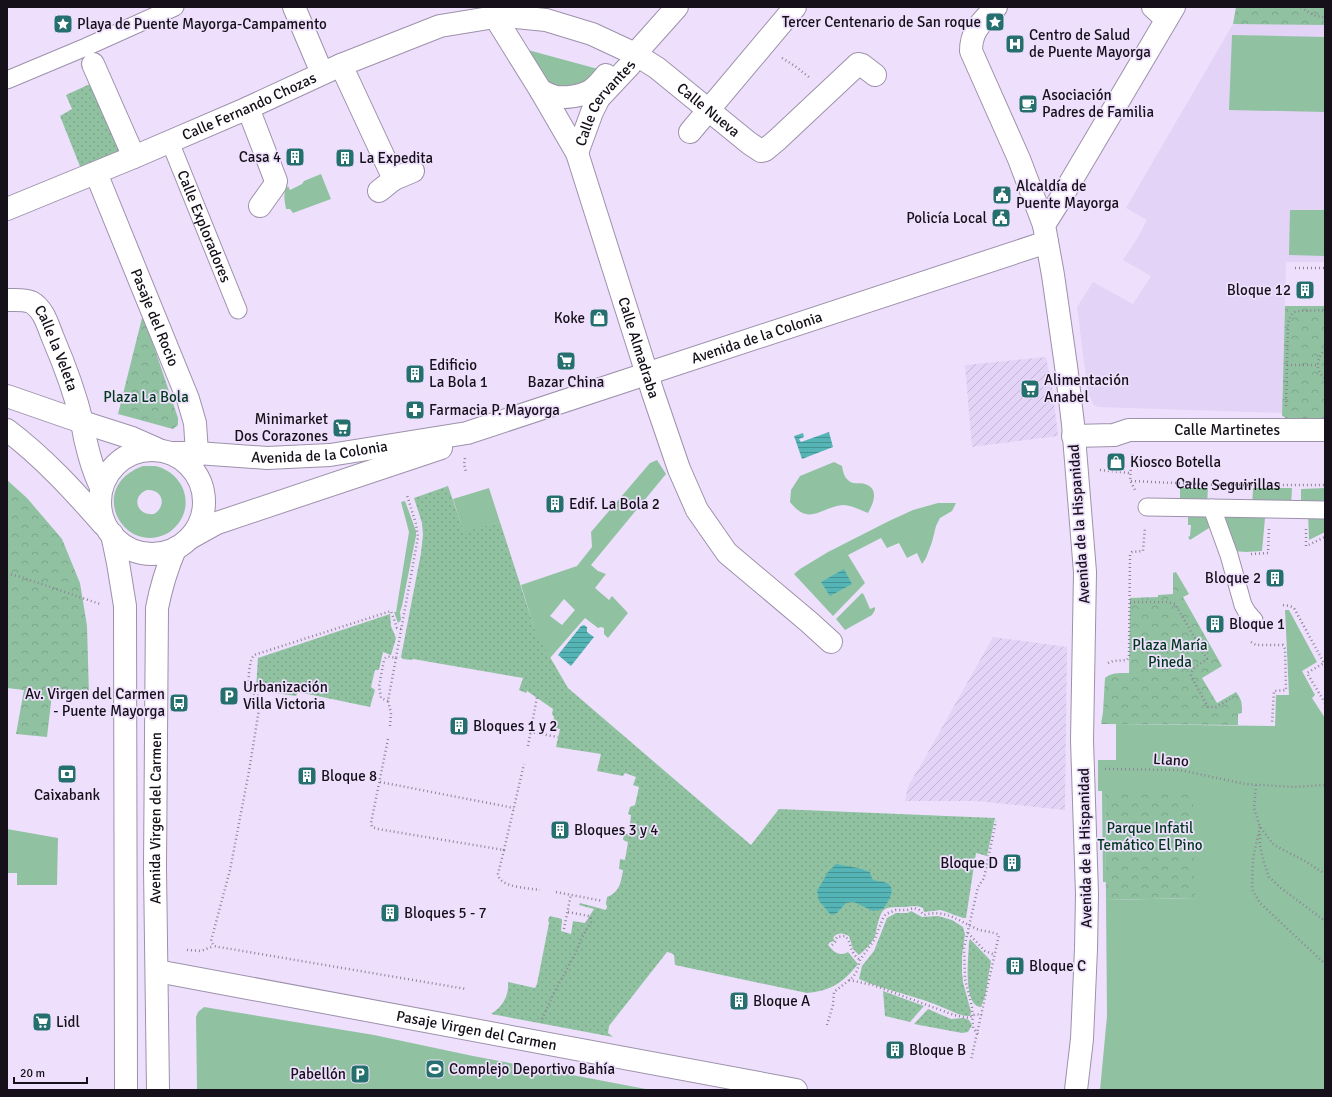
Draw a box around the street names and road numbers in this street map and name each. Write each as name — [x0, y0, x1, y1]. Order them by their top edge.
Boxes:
street label: Calle Cervantes — [571, 58, 640, 149]
street label: Calle Fernando Chozas — [179, 68, 320, 144]
street label: Calle Nueva — [673, 79, 744, 141]
street label: Calle Exploradores — [173, 168, 235, 285]
street label: Pasaje del Rocio — [127, 266, 183, 369]
street label: Calle Almadraba — [614, 295, 663, 401]
street label: Calle la Veleta — [30, 301, 82, 393]
street label: Avenida de la Colonia — [689, 308, 825, 368]
street label: Calle Martinetes — [1174, 421, 1281, 439]
street label: Avenida de la Colonia — [251, 437, 389, 467]
street label: Avenida de la Hispanidad — [1064, 443, 1094, 605]
street label: Calle Seguirillas — [1175, 474, 1281, 494]
street label: Avenida Virgen del Carmen — [146, 732, 165, 904]
street label: Llano — [1153, 750, 1190, 770]
street label: Avenida de la Hispanidad — [1075, 768, 1095, 928]
street label: Pasaje Virgen del Carmen — [395, 1007, 558, 1054]

